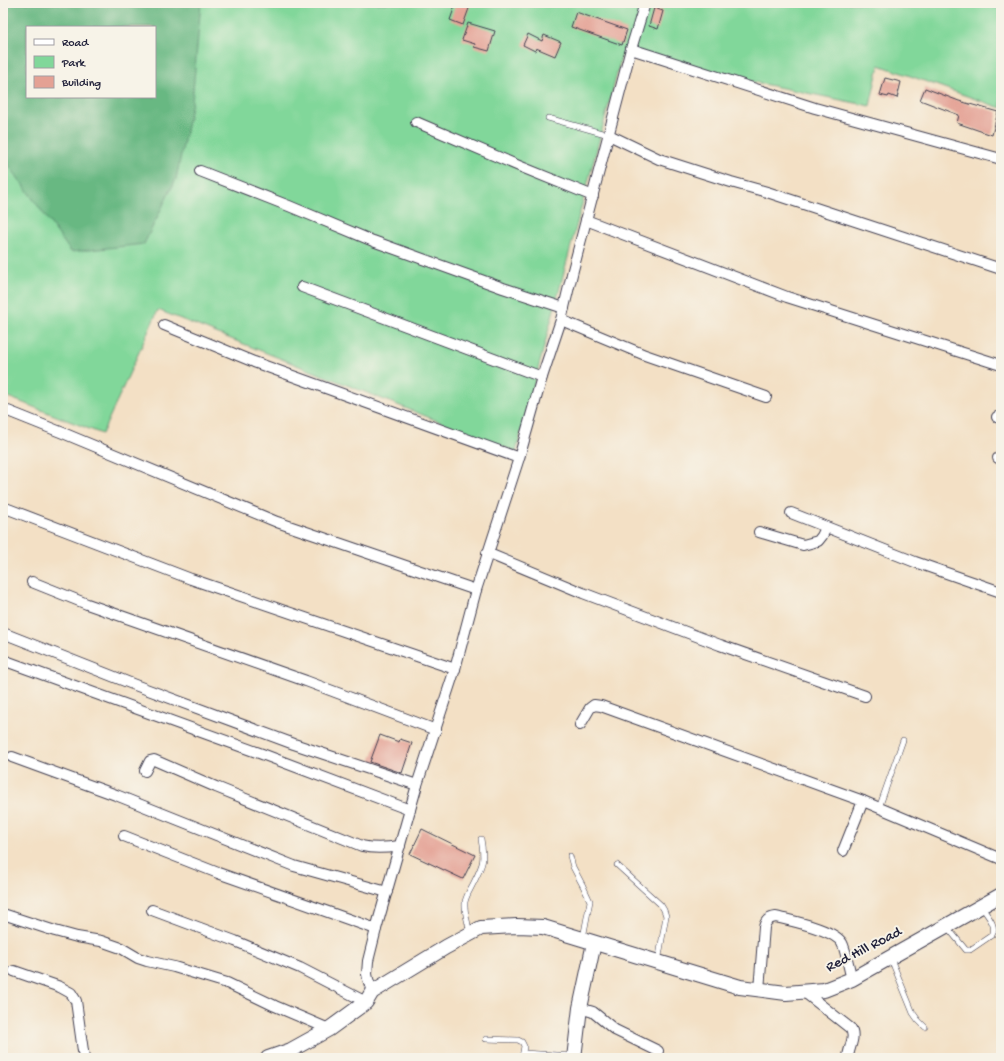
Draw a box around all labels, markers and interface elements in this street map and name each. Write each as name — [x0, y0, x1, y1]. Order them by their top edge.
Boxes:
legend — [26, 26, 156, 98]
text: Road — [62, 37, 89, 51]
text: Park — [61, 57, 87, 71]
text: Building — [61, 77, 101, 91]
street label: Red Hill Road — [823, 923, 906, 977]

